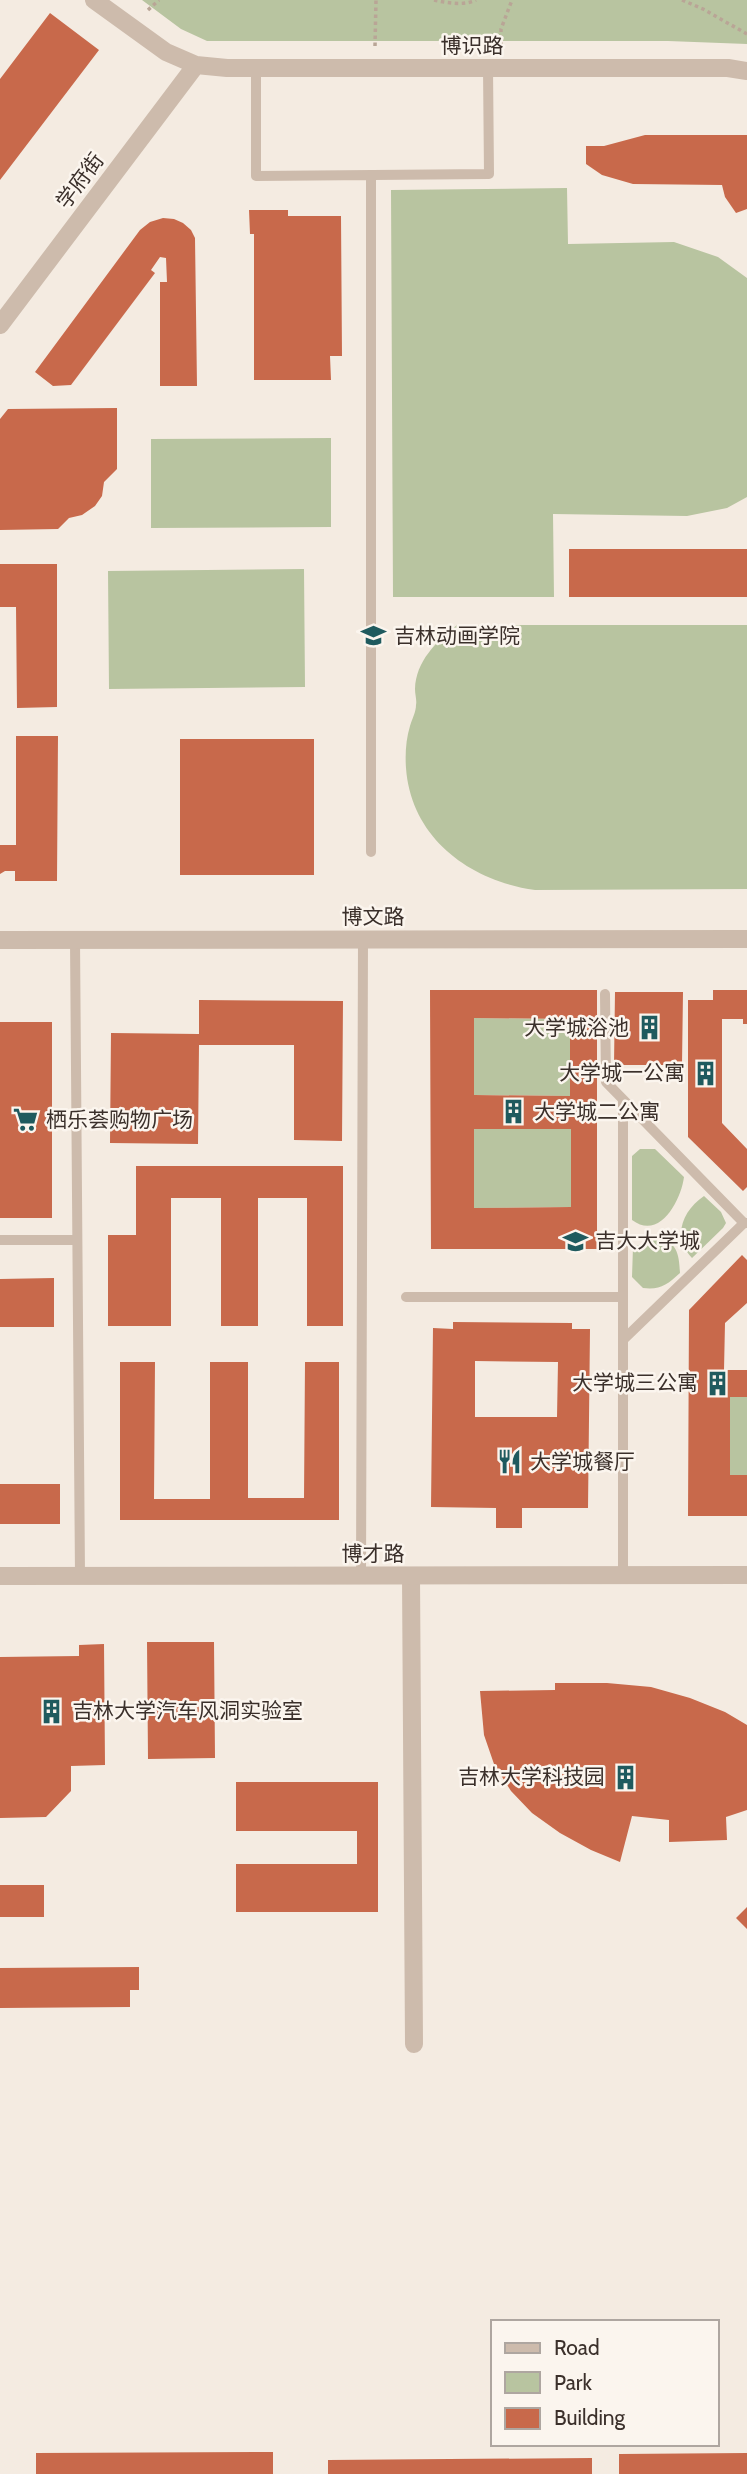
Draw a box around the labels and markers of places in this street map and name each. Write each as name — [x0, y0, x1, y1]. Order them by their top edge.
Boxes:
school or university icon: 吉林动画学院 — [360, 622, 388, 650]
place label: 吉林动画学院 — [394, 623, 520, 648]
building icon: 大学城浴池 — [635, 1014, 663, 1042]
place label: 大学城浴池 — [524, 1015, 629, 1040]
building icon: 大学城一公寓 — [691, 1059, 719, 1087]
place label: 大学城一公寓 — [559, 1060, 685, 1085]
building icon: 大学城二公寓 — [500, 1098, 528, 1126]
place label: 大学城二公寓 — [534, 1099, 660, 1124]
supermarket icon: 栖乐荟购物广场 — [12, 1106, 40, 1134]
place label: 栖乐荟购物广场 — [46, 1107, 193, 1132]
school or university icon: 吉大大学城 — [561, 1227, 589, 1255]
place label: 吉大大学城 — [595, 1228, 700, 1253]
building icon: 大学城三公寓 — [704, 1369, 732, 1397]
place label: 大学城三公寓 — [572, 1370, 698, 1395]
restaurant icon: 大学城餐厅 — [496, 1448, 524, 1476]
place label: 大学城餐厅 — [530, 1449, 635, 1474]
building icon: 吉林大学汽车风洞实验室 — [38, 1697, 66, 1725]
place label: 吉林大学汽车风洞实验室 — [72, 1698, 303, 1723]
building icon: 吉林大学科技园 — [611, 1763, 639, 1791]
place label: 吉林大学科技园 — [458, 1764, 605, 1789]

